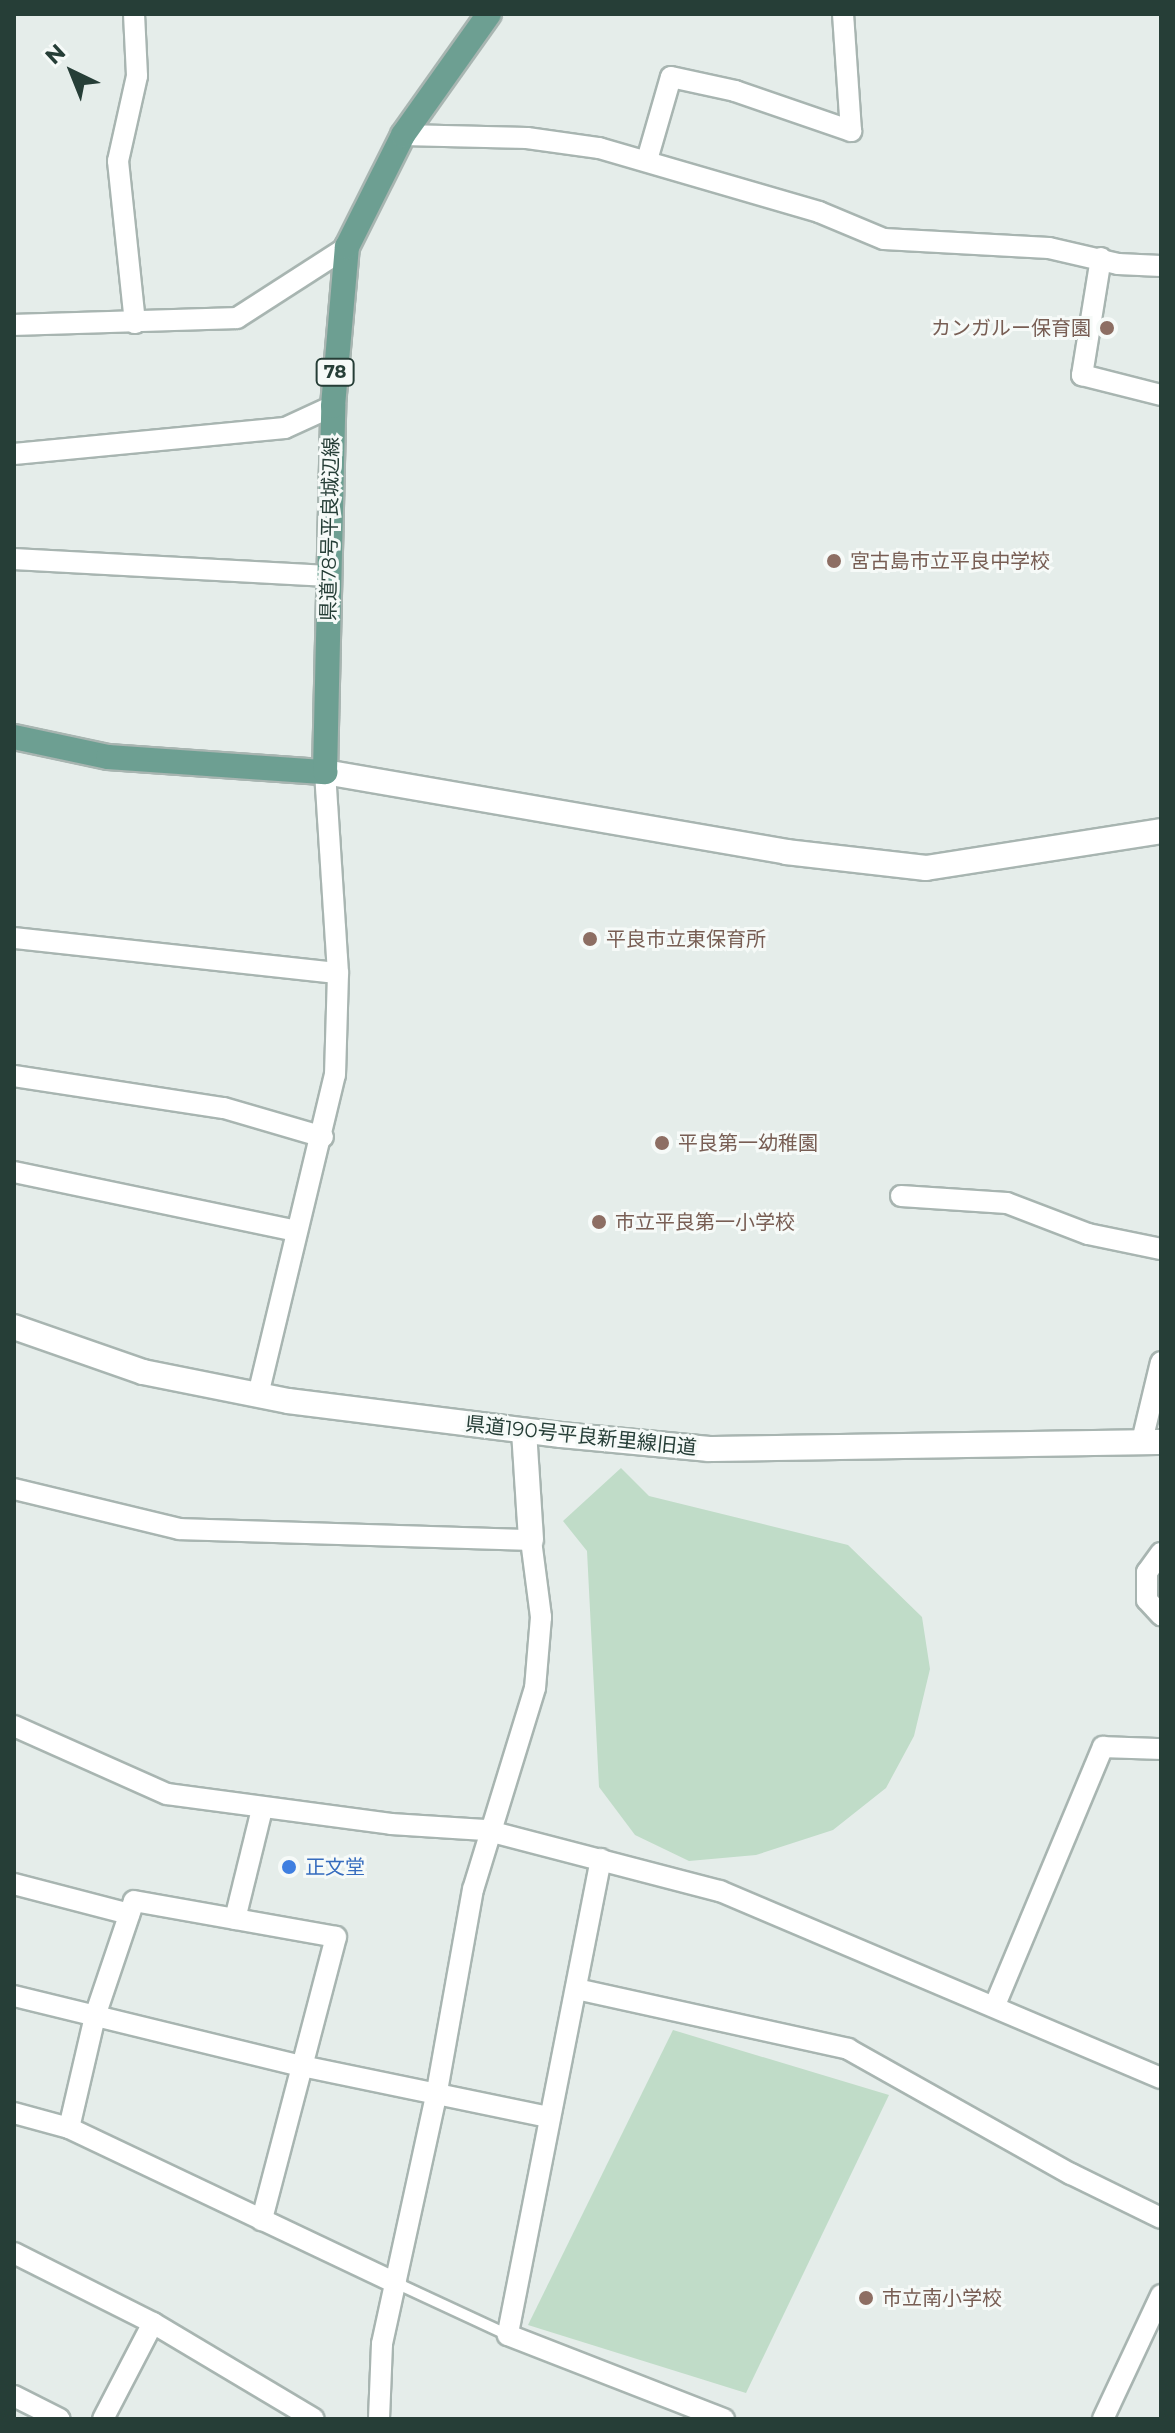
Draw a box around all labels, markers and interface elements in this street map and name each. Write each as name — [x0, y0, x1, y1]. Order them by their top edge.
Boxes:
north arrow — [32, 32, 112, 112]
text: N — [40, 38, 71, 70]
place label: カンガルー保育園 — [931, 316, 1091, 340]
marker: カンガルー保育園 — [1098, 319, 1116, 337]
road number: 78 — [315, 358, 355, 386]
street label: 県道78号平良城辺線 — [316, 437, 344, 621]
place label: 宮古島市立平良中学校 — [850, 549, 1050, 573]
marker: 宮古島市立平良中学校 — [825, 552, 843, 570]
place label: 平良市立東保育所 — [606, 927, 766, 951]
marker: 平良市立東保育所 — [581, 930, 599, 948]
place label: 平良第一幼稚園 — [678, 1131, 818, 1155]
marker: 平良第一幼稚園 — [653, 1134, 671, 1152]
place label: 市立平良第一小学校 — [615, 1210, 795, 1234]
marker: 市立平良第一小学校 — [590, 1213, 608, 1231]
street label: 県道190号平良新里線旧道 — [464, 1412, 698, 1460]
place label: 正文堂 — [305, 1855, 365, 1879]
marker: 正文堂 — [280, 1858, 298, 1876]
place label: 市立南小学校 — [882, 2286, 1002, 2310]
marker: 市立南小学校 — [857, 2289, 875, 2307]

